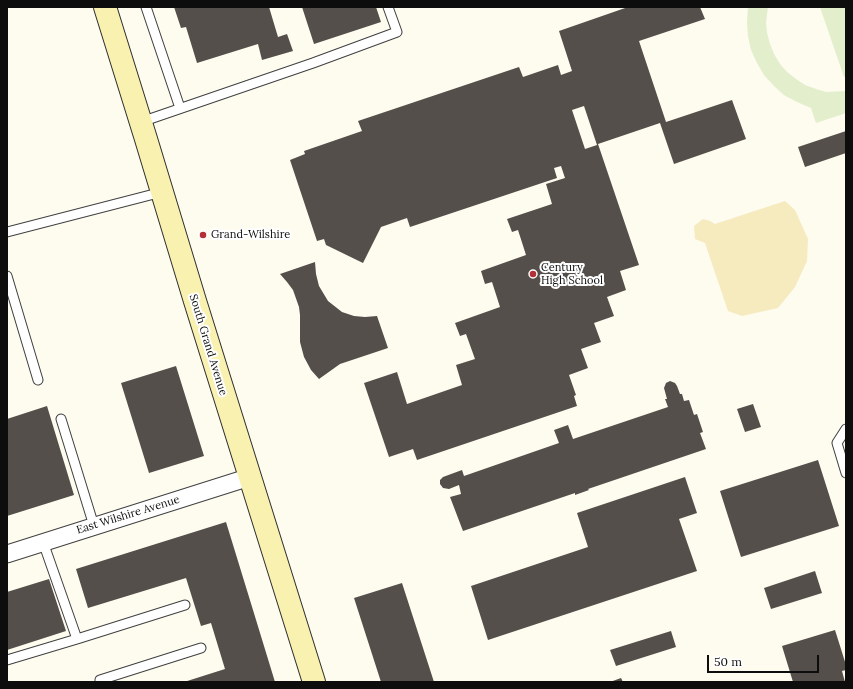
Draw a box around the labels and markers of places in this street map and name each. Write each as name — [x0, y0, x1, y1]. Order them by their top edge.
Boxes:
place label: Grand-Wilshire — [211, 228, 290, 242]
marker: Grand-Wilshire — [198, 230, 208, 240]
place label: Century High School — [541, 261, 603, 287]
marker: Century High School — [528, 269, 538, 279]

